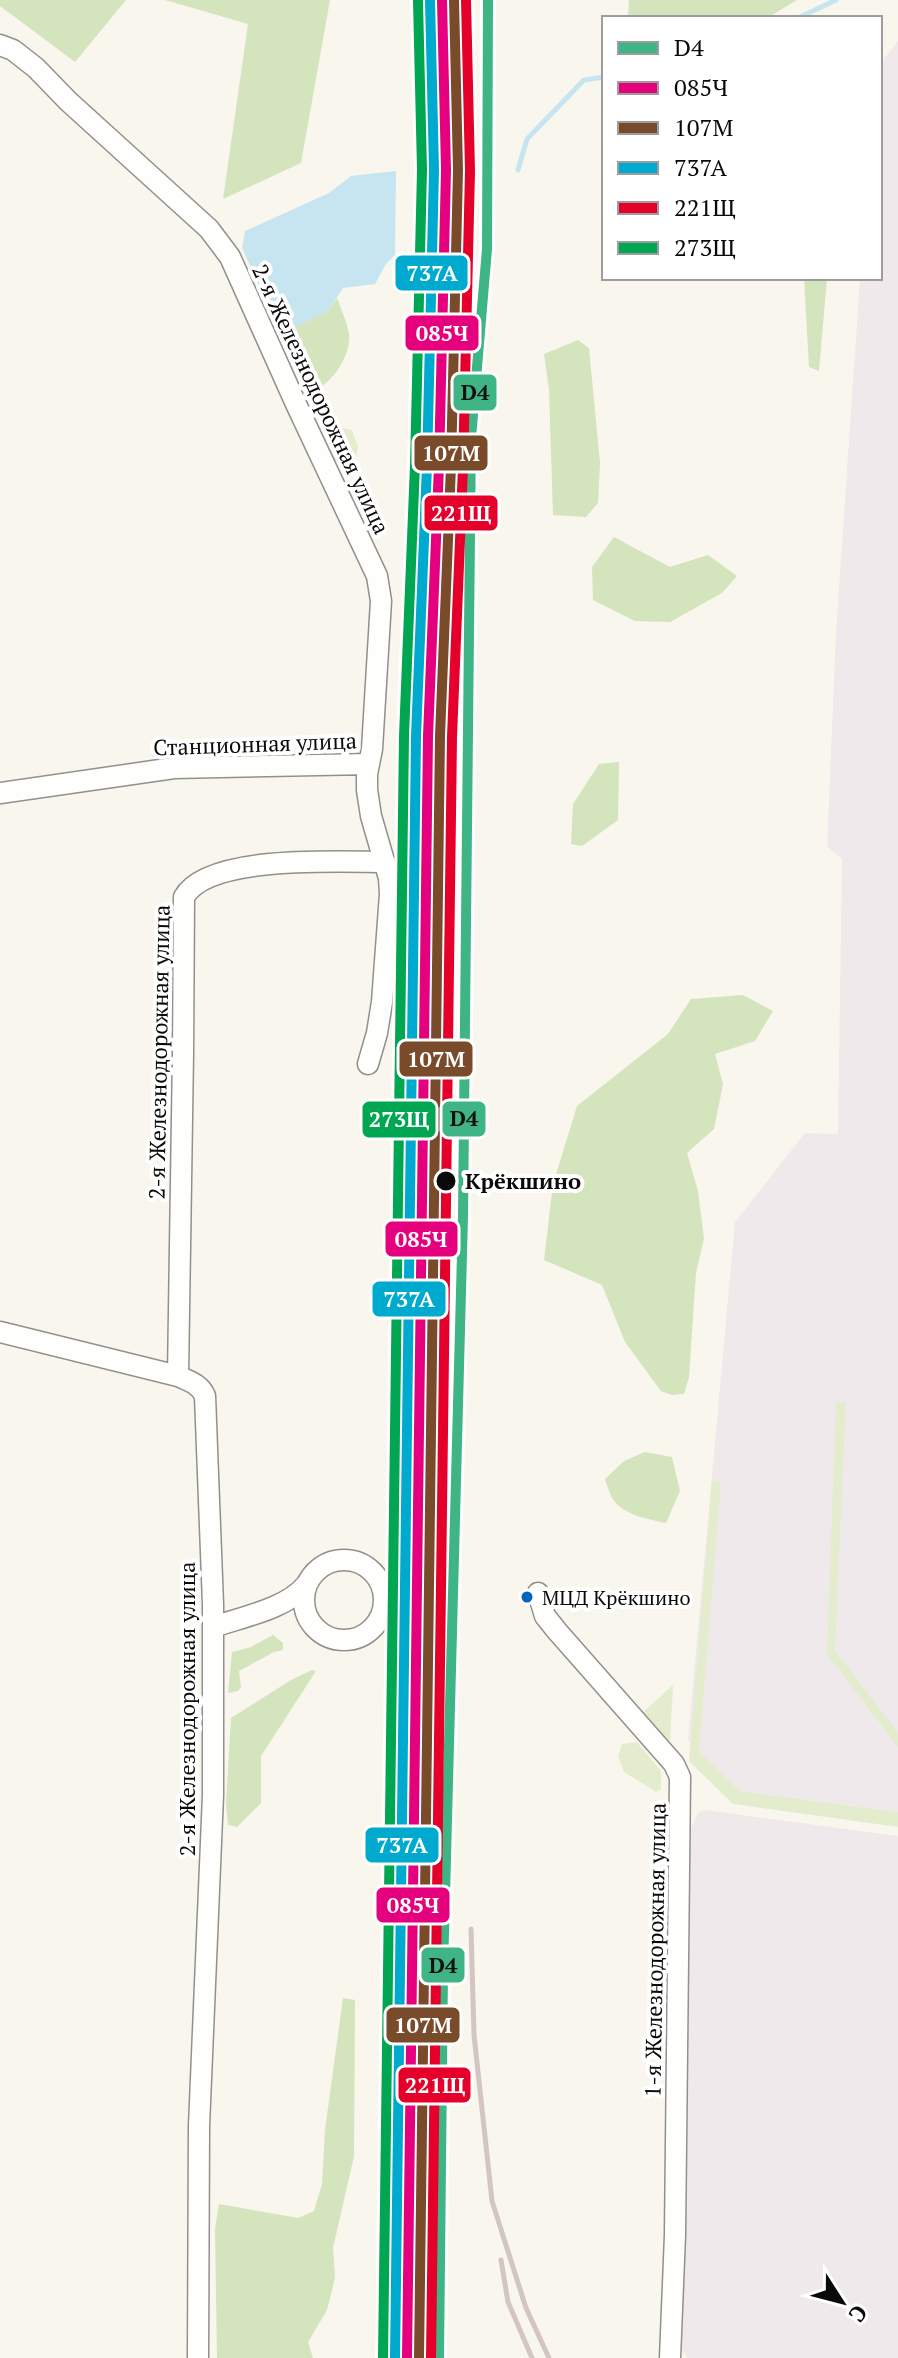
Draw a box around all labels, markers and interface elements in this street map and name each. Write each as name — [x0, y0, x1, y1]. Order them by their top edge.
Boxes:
legend — [602, 16, 882, 280]
text: D4 — [674, 31, 704, 63]
text: 085Ч — [674, 71, 728, 103]
text: 107М — [674, 111, 733, 143]
text: 737А — [674, 151, 728, 183]
text: 221Щ — [674, 191, 735, 223]
text: 273Щ — [674, 231, 735, 263]
line badge: 737А — [394, 254, 469, 292]
text: 737А — [406, 258, 459, 287]
street label: 2-я Железнодорожная улица — [246, 259, 397, 538]
line badge: 085Ч — [404, 314, 480, 352]
text: 085Ч — [416, 318, 468, 347]
line badge: D4 — [452, 373, 498, 412]
text: D4 — [461, 377, 490, 406]
line badge: 107М — [413, 434, 489, 472]
text: 107М — [422, 438, 480, 467]
line badge: 221Щ — [423, 494, 499, 532]
text: 221Щ — [431, 498, 491, 527]
street label: Станционная улица — [153, 725, 357, 762]
street label: 2-я Железнодорожная улица — [141, 904, 176, 1200]
line badge: 107М — [398, 1040, 474, 1078]
text: 107М — [407, 1044, 465, 1073]
line badge: 273Щ — [361, 1100, 437, 1139]
line badge: D4 — [441, 1100, 487, 1138]
text: D4 — [450, 1103, 479, 1132]
text: 273Щ — [369, 1104, 429, 1133]
place label: Крёкшино — [465, 1166, 581, 1195]
marker: Крёкшино — [434, 1169, 458, 1193]
line badge: 085Ч — [384, 1220, 459, 1258]
text: 085Ч — [395, 1224, 447, 1253]
line badge: 737А — [371, 1280, 447, 1318]
text: 737А — [383, 1284, 436, 1313]
street label: 2-я Железнодорожная улица — [172, 1562, 201, 1856]
place label: МЦД Крёкшино — [542, 1584, 690, 1611]
marker: МЦД Крёкшино — [519, 1589, 535, 1605]
street label: 1-я Железнодорожная улица — [637, 1802, 672, 2098]
line badge: 737А — [364, 1826, 440, 1864]
text: 737А — [376, 1830, 429, 1859]
line badge: 085Ч — [375, 1886, 451, 1924]
text: 085Ч — [387, 1890, 439, 1919]
line badge: D4 — [420, 1946, 466, 1984]
text: D4 — [429, 1950, 458, 1979]
line badge: 107М — [385, 2006, 461, 2044]
text: 107М — [394, 2010, 452, 2039]
line badge: 221Щ — [397, 2066, 472, 2104]
text: 221Щ — [405, 2070, 465, 2099]
north arrow — [802, 2262, 882, 2342]
text: С — [843, 2300, 875, 2328]

